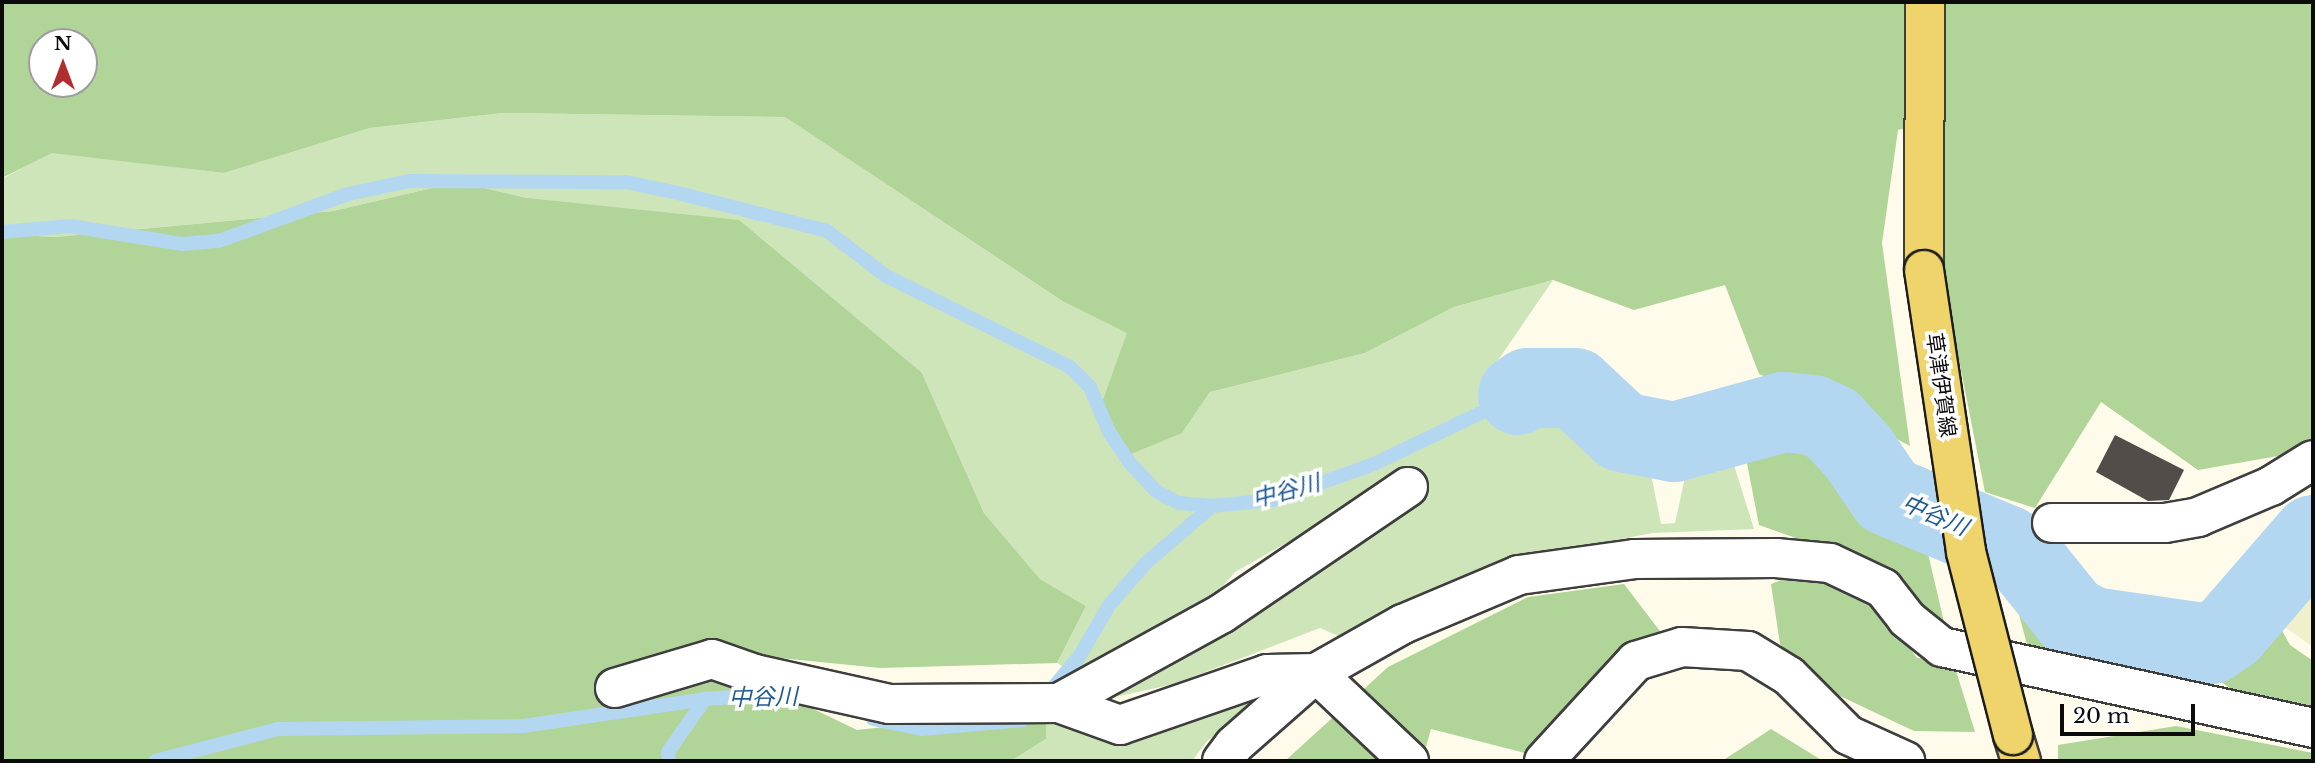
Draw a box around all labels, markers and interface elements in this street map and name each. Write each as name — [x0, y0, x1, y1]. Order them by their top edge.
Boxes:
north arrow — [28, 28, 98, 98]
text: N — [54, 32, 72, 55]
street label: 草津伊賀線 — [1921, 331, 1961, 439]
water label: 中谷川 — [1249, 469, 1323, 513]
water label: 中谷川 — [1898, 489, 1972, 541]
water label: 中谷川 — [728, 683, 798, 711]
scale bar — [2063, 690, 2198, 734]
text: 20 m — [2073, 703, 2130, 729]

